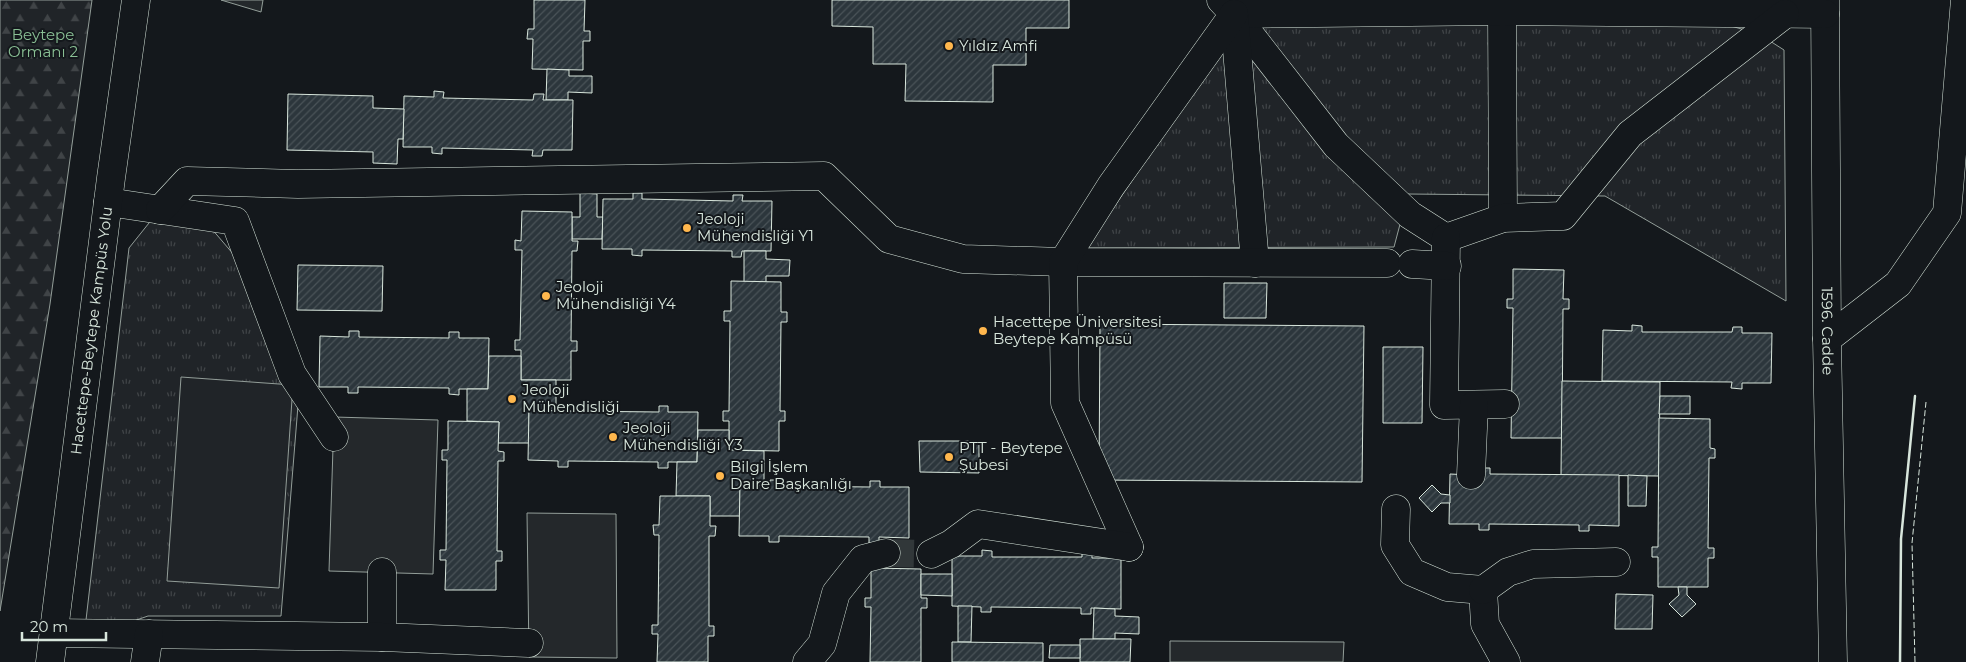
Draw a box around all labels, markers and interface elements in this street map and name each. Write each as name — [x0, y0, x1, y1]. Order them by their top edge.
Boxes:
park label: Beytepe Ormanı 2 — [8, 25, 78, 61]
place label: Yıldız Amfi — [959, 36, 1038, 55]
marker: Yıldız Amfi — [943, 40, 955, 52]
street label: Hacettepe-Beytepe Kampüs Yolu — [66, 205, 116, 456]
place label: Jeoloji Mühendisliği Y1 — [696, 209, 814, 245]
marker: Jeoloji Mühendisliği Y1 — [681, 222, 693, 234]
place label: Jeoloji Mühendisliği Y4 — [555, 277, 676, 313]
street label: 1596. Cadde — [1818, 287, 1838, 375]
marker: Jeoloji Mühendisliği Y4 — [540, 290, 552, 302]
place label: Hacettepe Üniversitesi Beytepe Kampüsü — [993, 312, 1162, 348]
marker: Hacettepe Üniversitesi Beytepe Kampüsü — [977, 325, 989, 337]
place label: Jeoloji Mühendisliği — [521, 380, 620, 416]
marker: Jeoloji Mühendisliği — [506, 393, 518, 405]
place label: Jeoloji Mühendisliği Y3 — [622, 418, 743, 454]
marker: Jeoloji Mühendisliği Y3 — [607, 431, 619, 443]
place label: PTT - Beytepe Şubesi — [959, 438, 1063, 474]
marker: PTT - Beytepe Şubesi — [943, 451, 955, 463]
place label: Bilgi İşlem Daire Başkanlığı — [730, 457, 852, 493]
marker: Bilgi İşlem Daire Başkanlığı — [714, 470, 726, 482]
scale bar — [22, 610, 106, 642]
text: 20 m — [30, 617, 68, 636]

